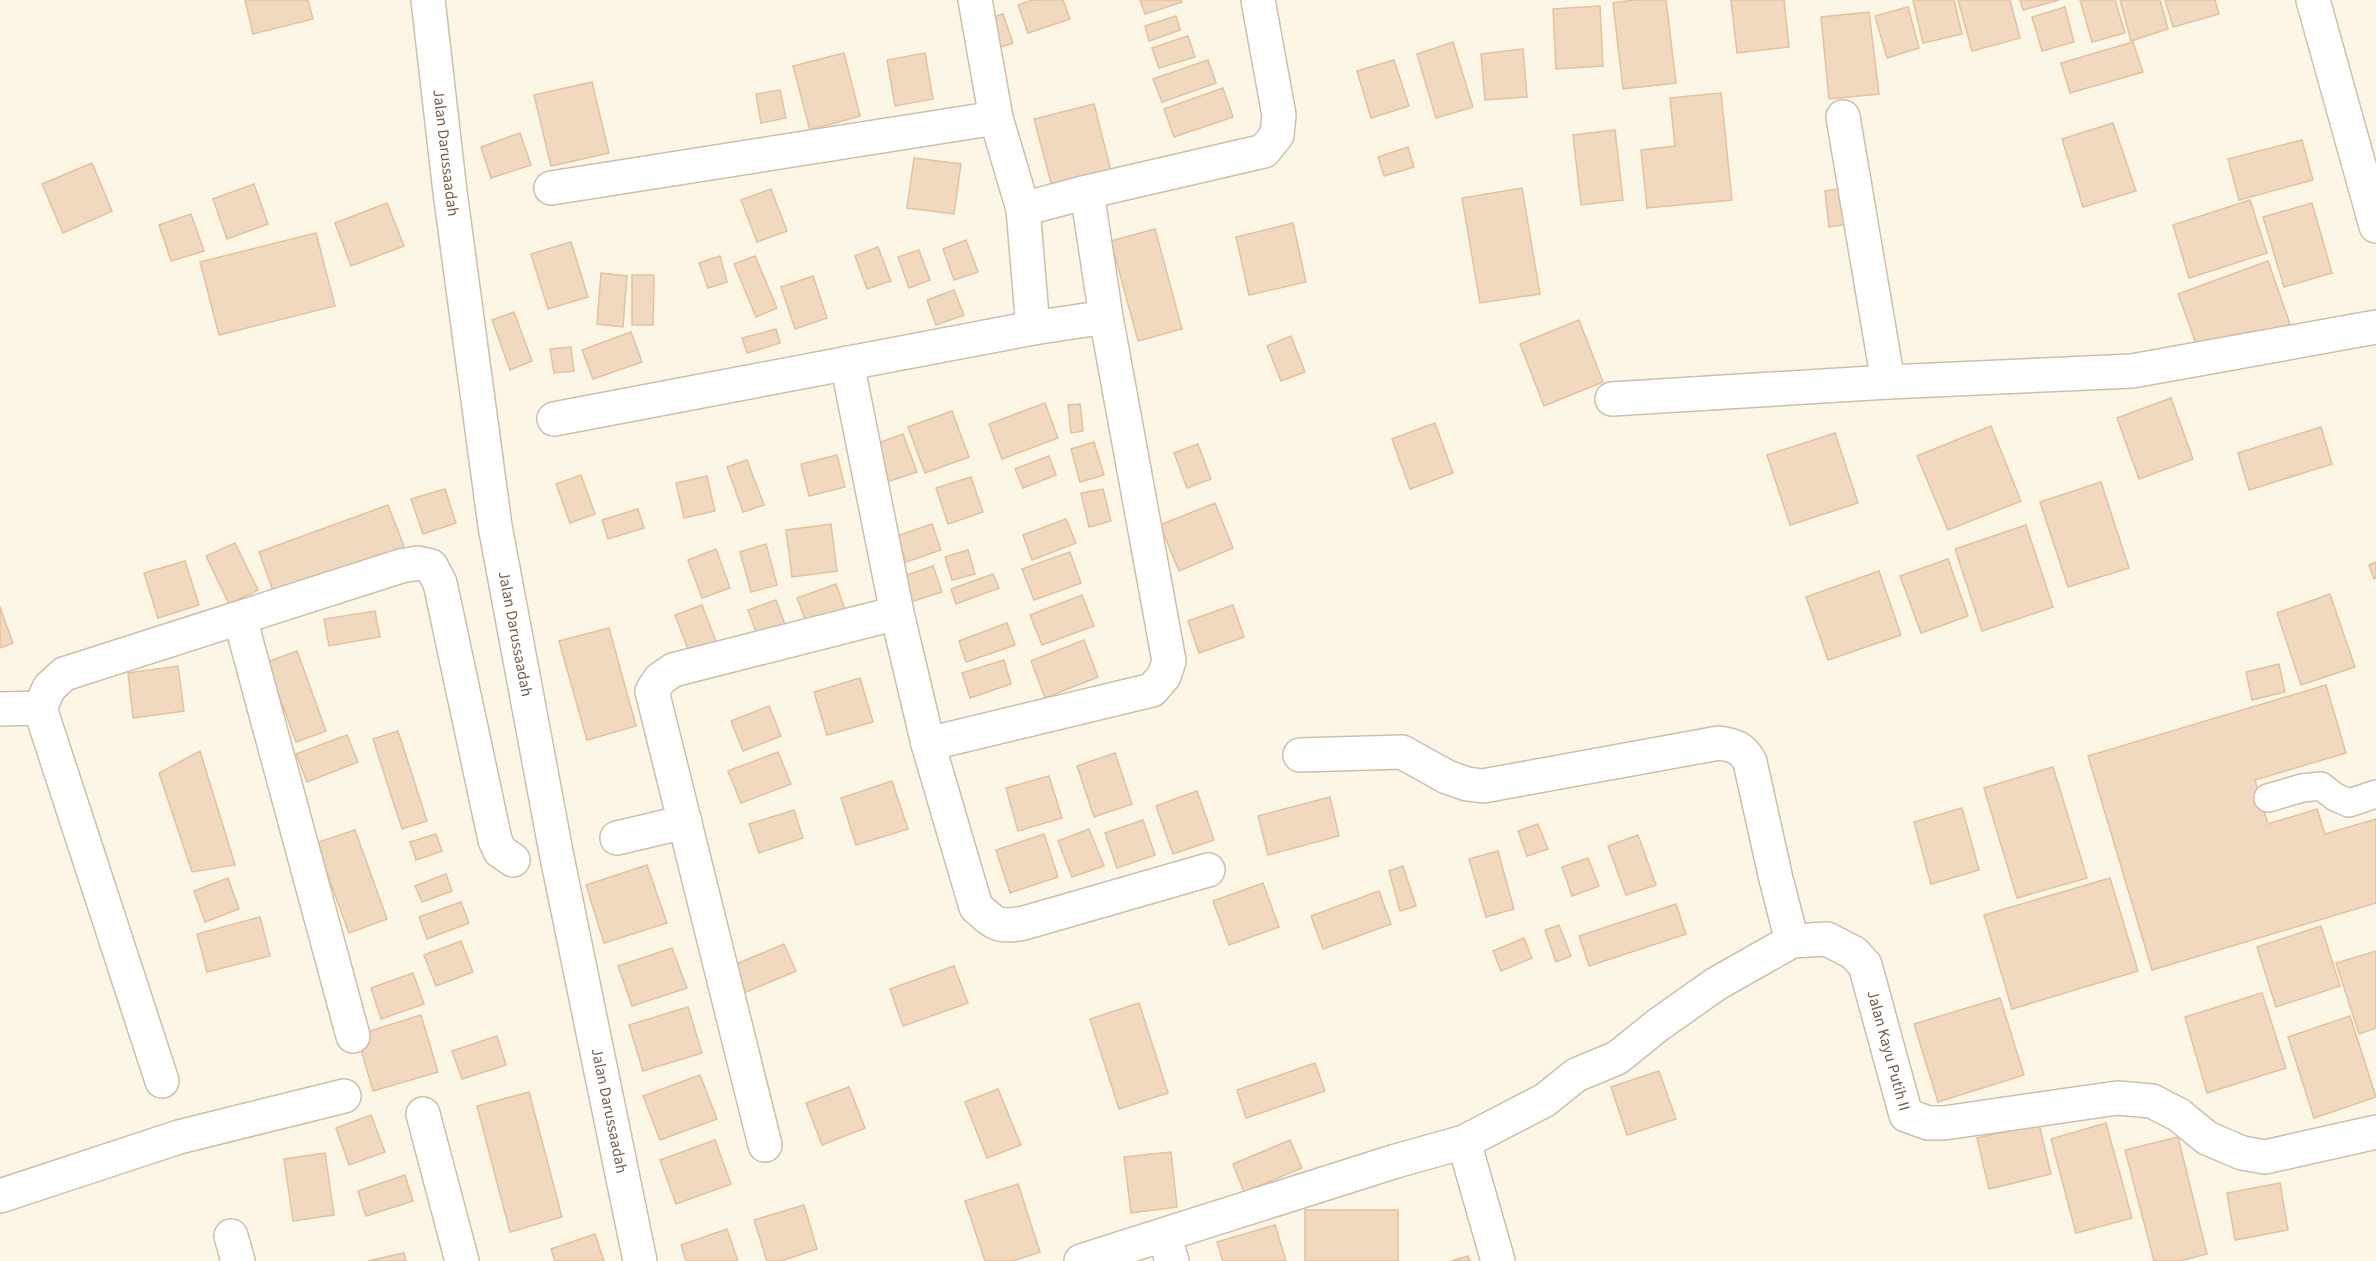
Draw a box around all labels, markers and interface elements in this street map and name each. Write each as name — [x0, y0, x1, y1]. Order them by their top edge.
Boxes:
street label: Jalan Darussaadah — [427, 88, 464, 218]
street label: Jalan Darussaadah — [493, 569, 538, 698]
street label: Jalan Kayu Putih II — [1861, 988, 1915, 1113]
street label: Jalan Darussaadah — [586, 1046, 633, 1175]

